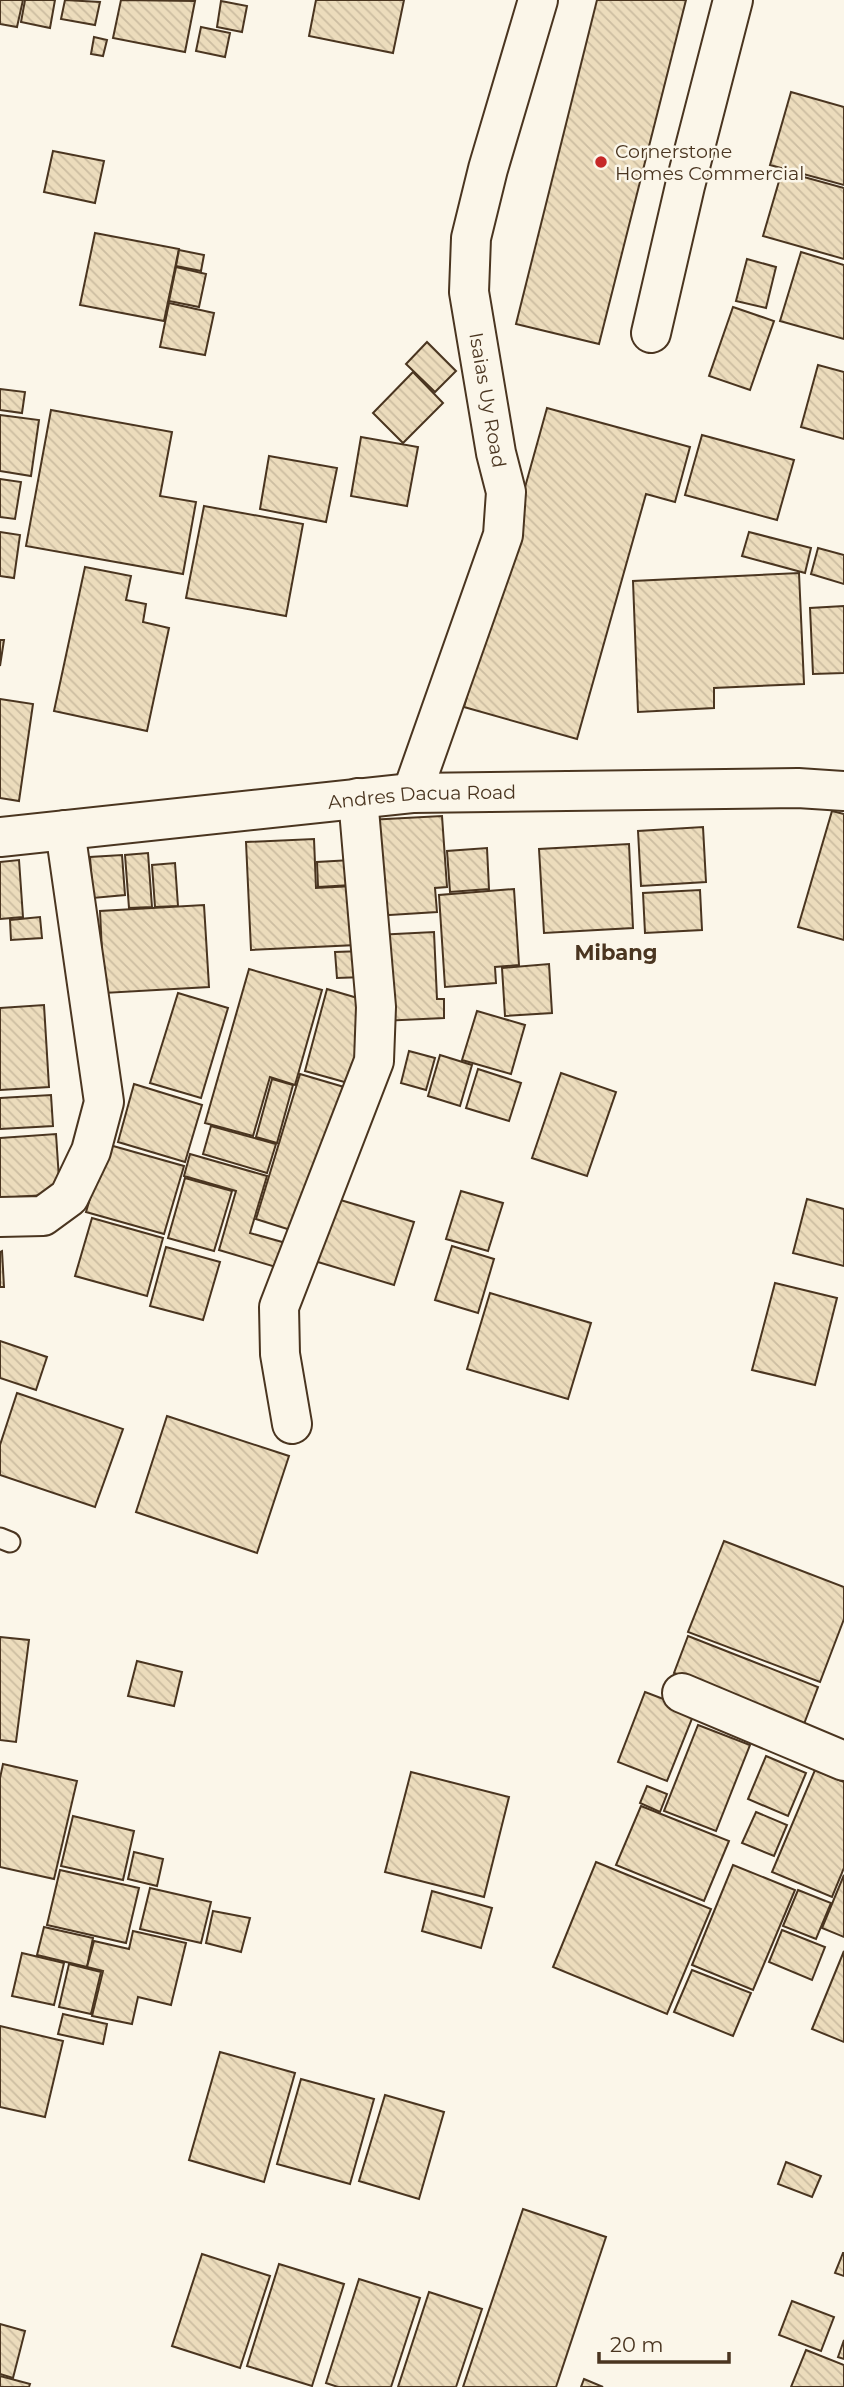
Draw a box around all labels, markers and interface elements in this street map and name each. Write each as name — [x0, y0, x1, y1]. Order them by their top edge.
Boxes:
place label: Cornerstone Homes Commercial — [615, 140, 804, 185]
marker: Cornerstone Homes Commercial — [593, 154, 609, 170]
street label: Isaias Uy Road — [464, 331, 511, 469]
street label: Andres Dacua Road — [327, 781, 516, 814]
district label: Mibang — [575, 940, 657, 965]
scale bar — [599, 2320, 728, 2364]
text: 20 m — [610, 2332, 664, 2357]

